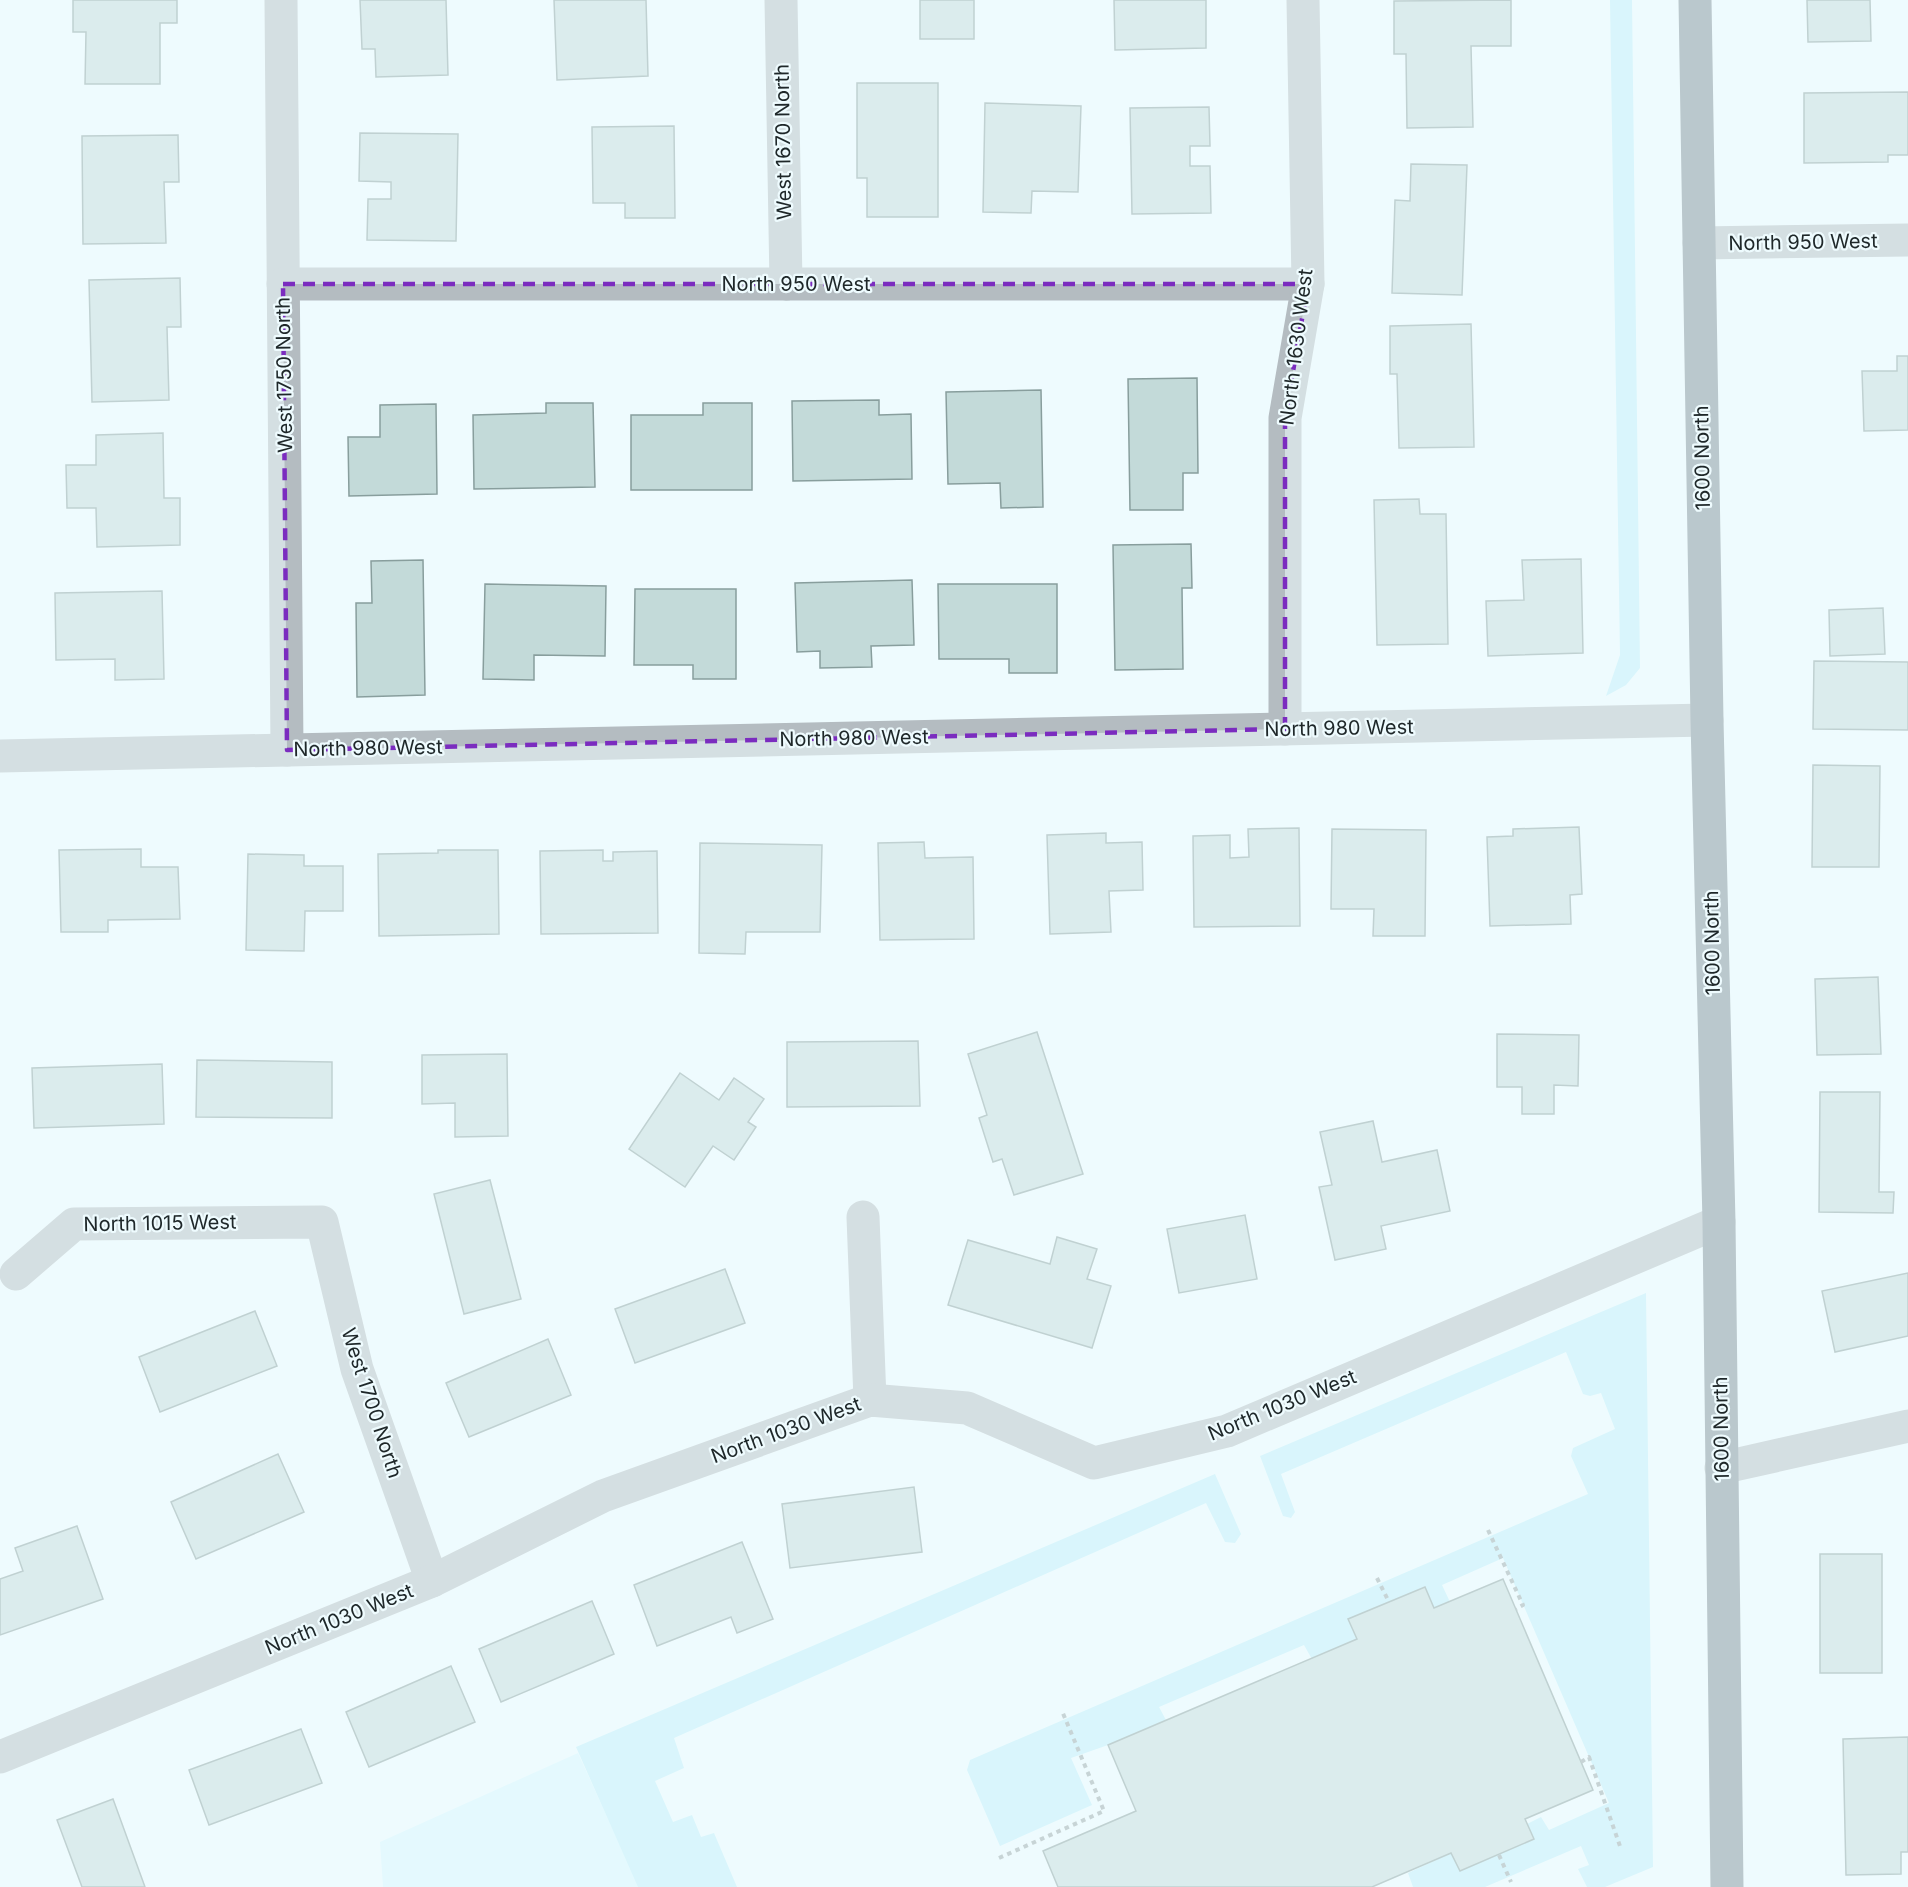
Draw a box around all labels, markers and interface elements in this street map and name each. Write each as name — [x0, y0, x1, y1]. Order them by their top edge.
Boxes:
street label: West 1670 North — [770, 64, 796, 220]
street label: North 950 West — [1728, 229, 1878, 255]
street label: North 1630 West — [1274, 267, 1318, 427]
street label: North 950 West — [721, 272, 871, 296]
street label: West 1750 North — [271, 297, 297, 453]
street label: 1600 North — [1689, 405, 1715, 511]
street label: North 980 West — [1264, 715, 1414, 741]
street label: North 980 West — [779, 725, 929, 751]
street label: North 980 West — [293, 735, 443, 761]
street label: 1600 North — [1699, 890, 1725, 996]
street label: North 1015 West — [83, 1210, 237, 1236]
street label: West 1700 North — [336, 1325, 408, 1481]
street label: North 1030 West — [1204, 1364, 1360, 1446]
street label: 1600 North — [1708, 1376, 1734, 1482]
street label: North 1030 West — [708, 1392, 865, 1468]
street label: North 1030 West — [261, 1578, 417, 1660]

